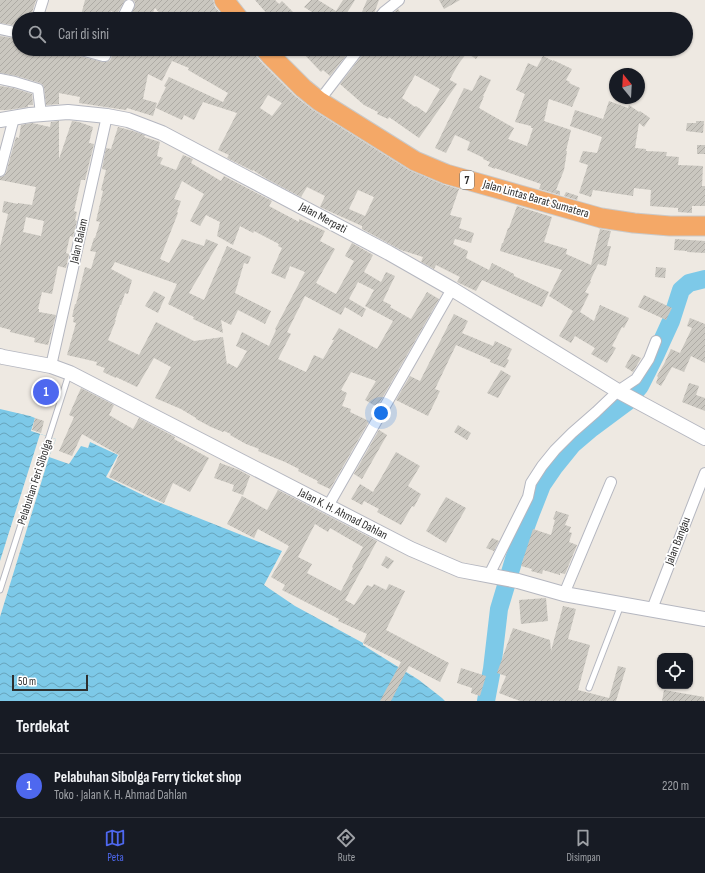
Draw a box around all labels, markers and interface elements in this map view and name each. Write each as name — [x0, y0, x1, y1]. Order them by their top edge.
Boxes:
search box — [12, 12, 693, 56]
icon: search — [26, 23, 48, 45]
text: Cari di sini — [58, 25, 109, 44]
north arrow — [609, 68, 645, 104]
road number: 7 — [460, 171, 474, 189]
street label: Jalan Lintas Barat Sumatera — [480, 176, 591, 221]
street label: Jalan Merpati — [296, 199, 349, 237]
street label: Jalan Balam — [66, 217, 91, 266]
pin: 1 — [33, 377, 59, 407]
your location — [371, 403, 391, 423]
street label: Pelabuhan Feri Sibolga — [14, 437, 56, 527]
street label: Jalan K. H. Ahmad Dahlan — [295, 485, 390, 543]
street label: Jalan Bangau — [662, 515, 694, 568]
map controls — [657, 653, 693, 689]
button: locate — [657, 653, 693, 689]
scale bar — [12, 673, 88, 692]
text: 50 m — [18, 675, 36, 688]
text: Terdekat — [16, 717, 69, 737]
text: Pelabuhan Sibolga Ferry ticket shop — [54, 768, 242, 787]
text: 1 — [26, 778, 32, 794]
text: 220 m — [662, 778, 689, 794]
text: Toko · Jalan K. H. Ahmad Dahlan — [54, 787, 187, 803]
tab: Peta — [104, 827, 126, 864]
tab: Rute — [335, 827, 357, 864]
tab: Disimpan — [566, 827, 600, 864]

